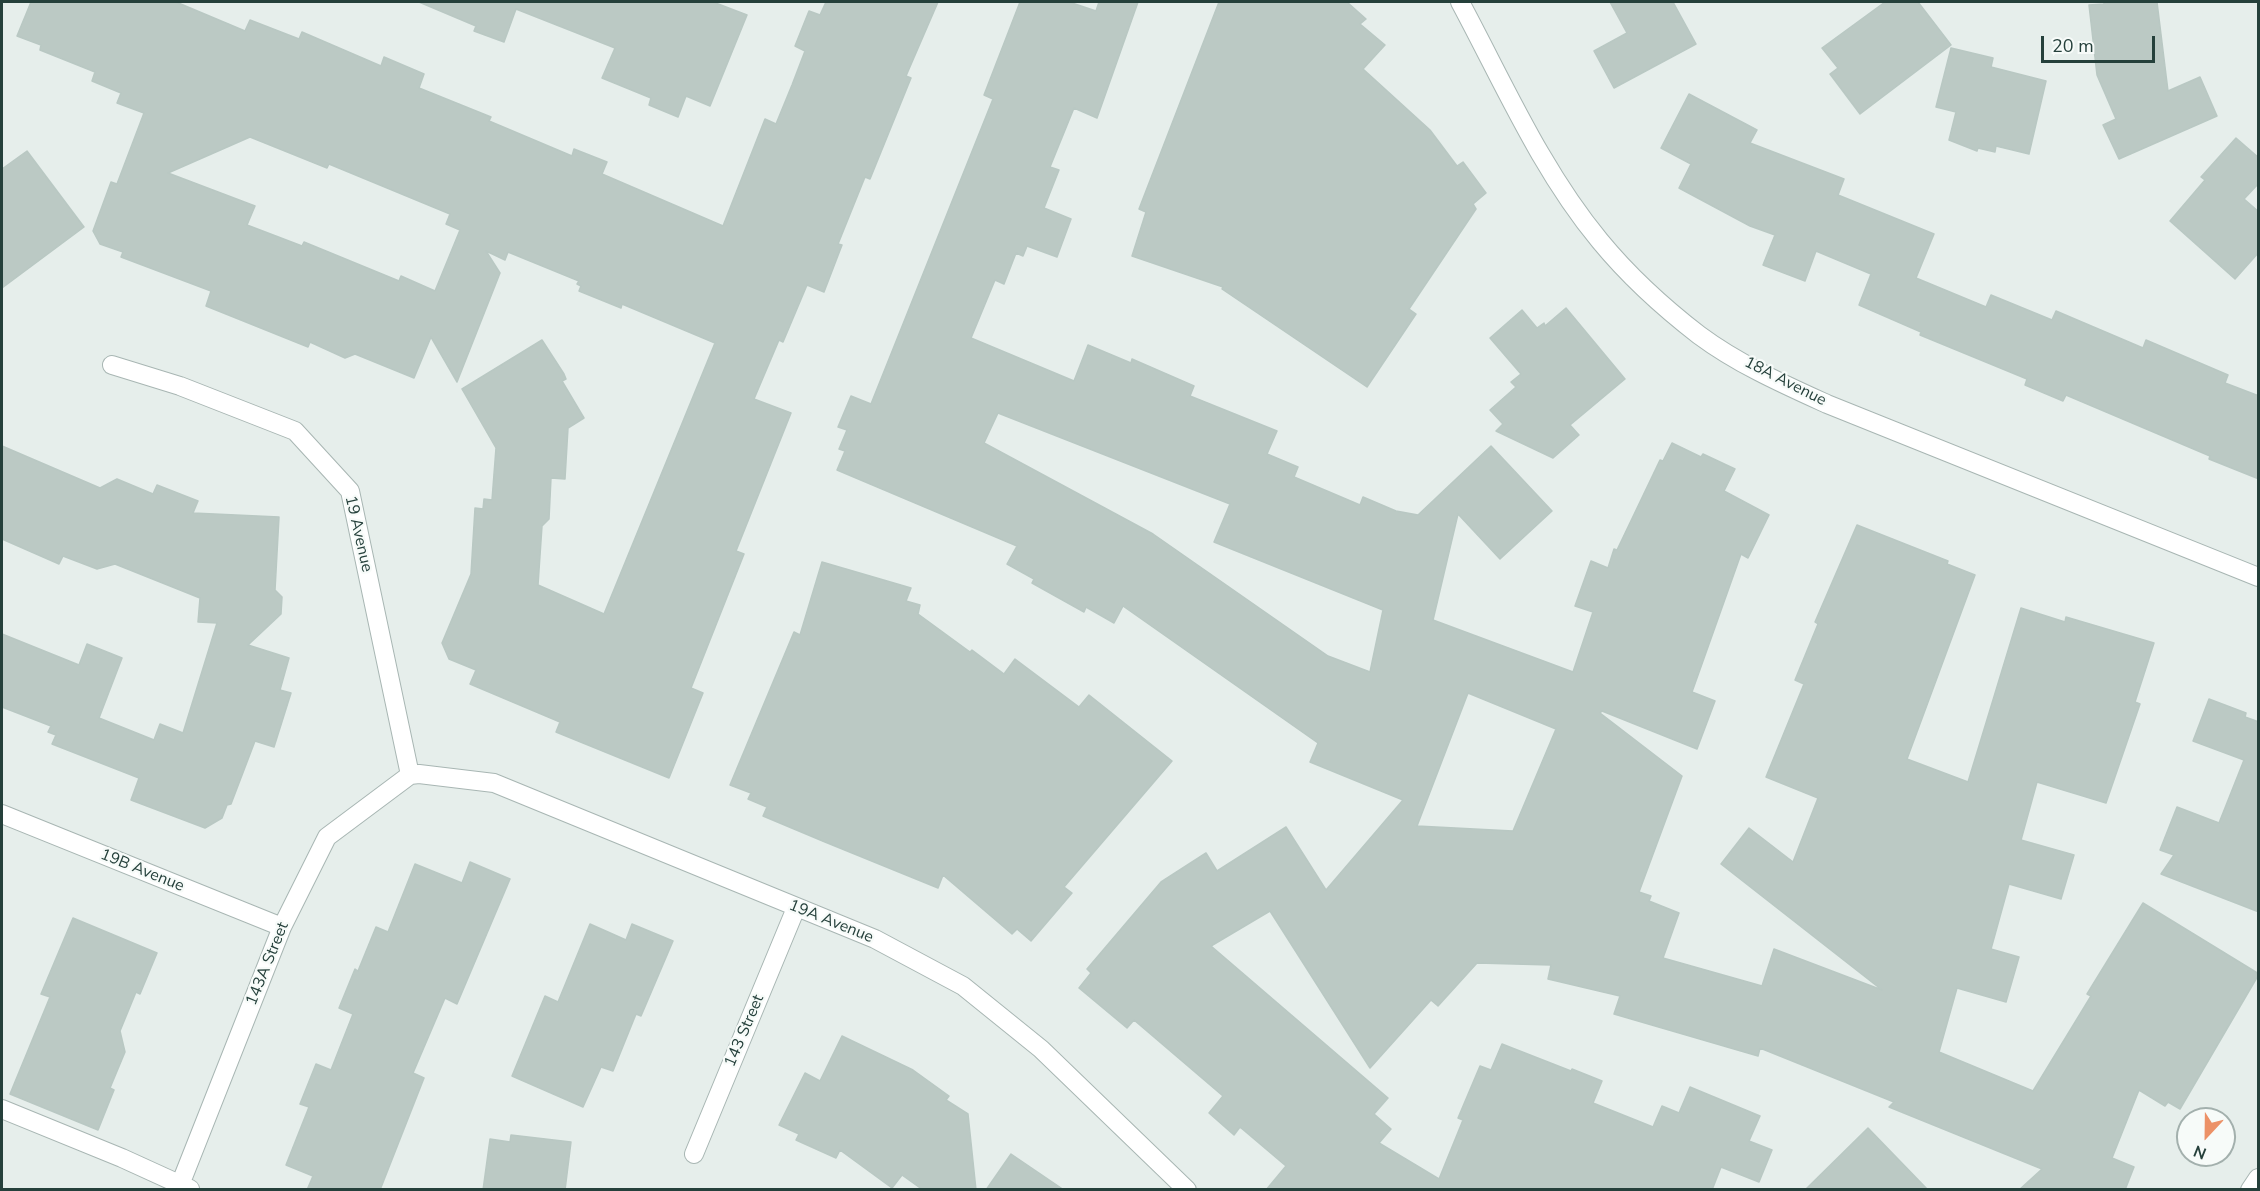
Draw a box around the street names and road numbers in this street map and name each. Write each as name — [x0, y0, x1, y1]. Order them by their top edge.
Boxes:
street label: 18A Avenue — [1741, 353, 1829, 411]
street label: 19 Avenue — [340, 494, 376, 574]
street label: 19B Avenue — [97, 846, 187, 896]
street label: 19A Avenue — [786, 896, 876, 948]
street label: 143A Street — [243, 920, 293, 1008]
street label: 143 Street — [721, 992, 769, 1070]

